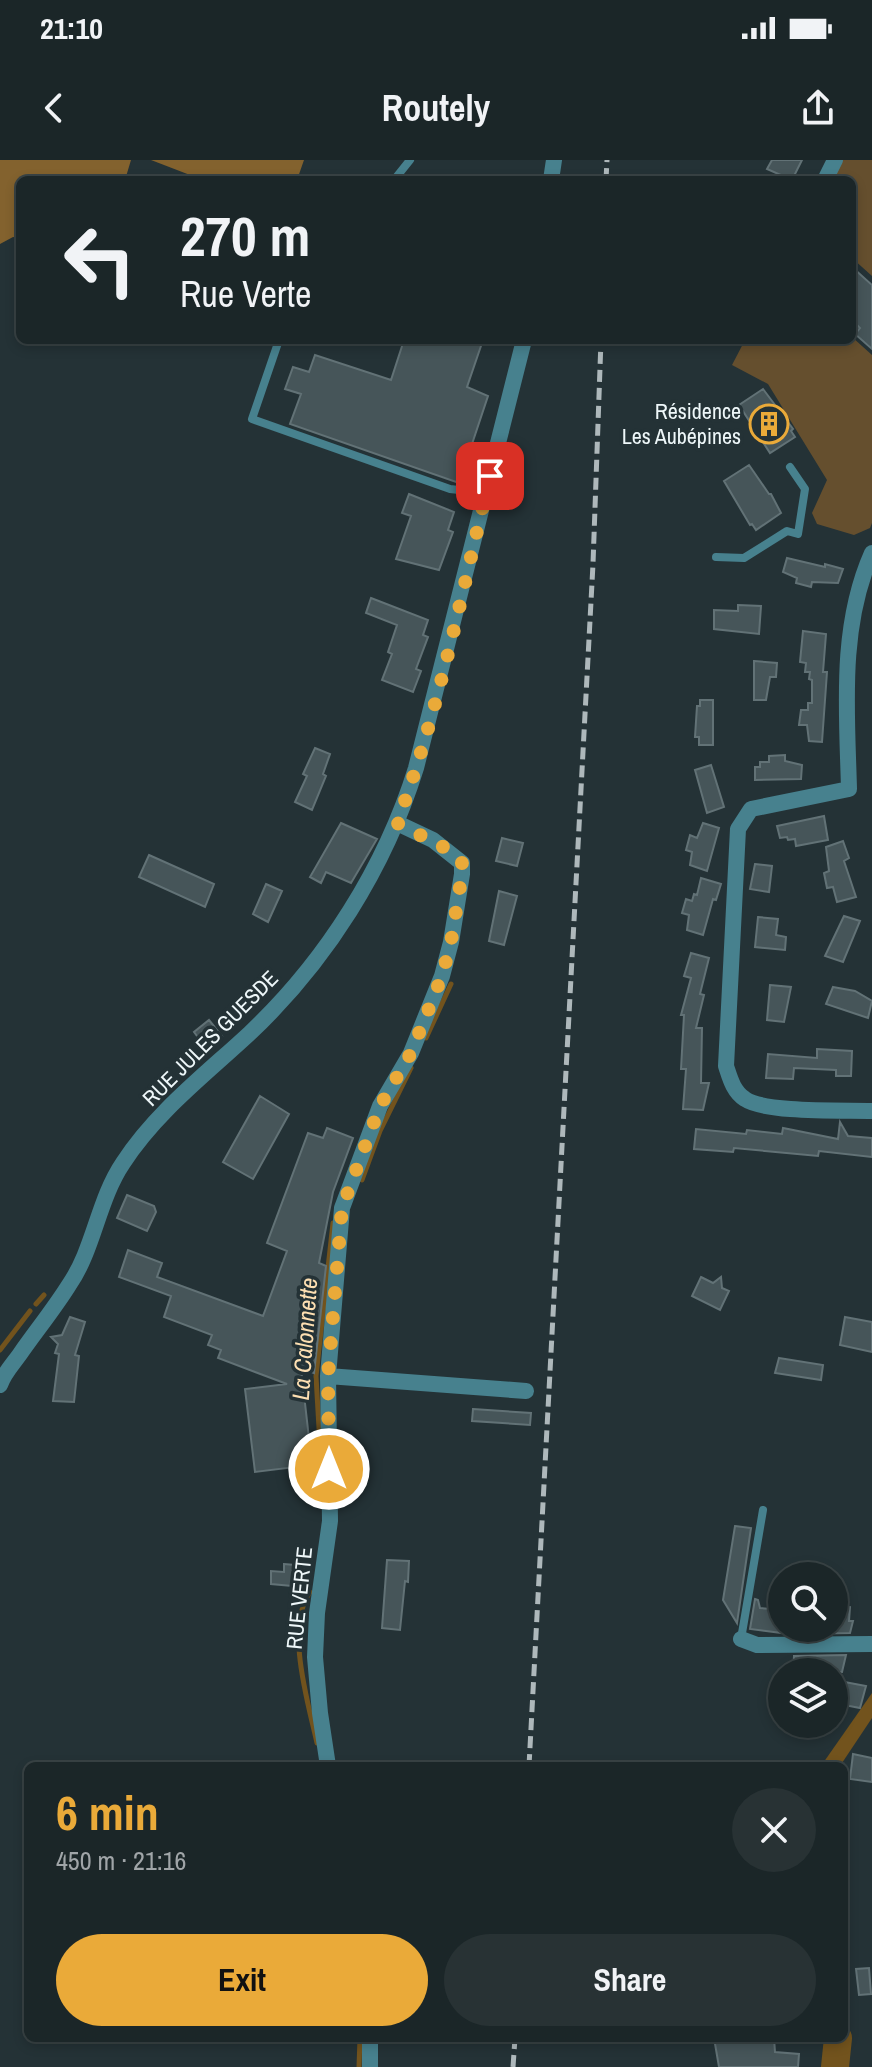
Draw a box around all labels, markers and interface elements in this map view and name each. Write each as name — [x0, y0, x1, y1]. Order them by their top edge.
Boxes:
text: 21:10 — [40, 8, 103, 48]
text: Routely — [382, 84, 490, 132]
icon: back — [32, 86, 76, 130]
icon: share — [796, 86, 840, 130]
text: 270 m — [180, 198, 310, 273]
icon: left — [48, 208, 152, 312]
text: Rue Verte — [180, 270, 311, 318]
place label: Résidence Les Aubépines — [622, 396, 741, 451]
building icon: Résidence Les Aubépines — [748, 403, 790, 445]
pin — [456, 442, 524, 510]
icon: arrive — [468, 454, 512, 498]
street label: RUE JULES GUESDE — [136, 964, 284, 1112]
water label: La Calonnette — [284, 1277, 324, 1401]
position arrow — [287, 1427, 371, 1511]
street label: RUE VERTE — [279, 1545, 319, 1651]
map controls — [768, 1562, 848, 1738]
button: search — [768, 1562, 848, 1642]
button: layers — [768, 1658, 848, 1738]
text: 6 min — [56, 1780, 159, 1845]
button: close — [732, 1788, 816, 1872]
text: 450 m · 21:16 — [56, 1843, 186, 1878]
button: Exit — [56, 1934, 428, 2026]
button: Share — [444, 1934, 816, 2026]

